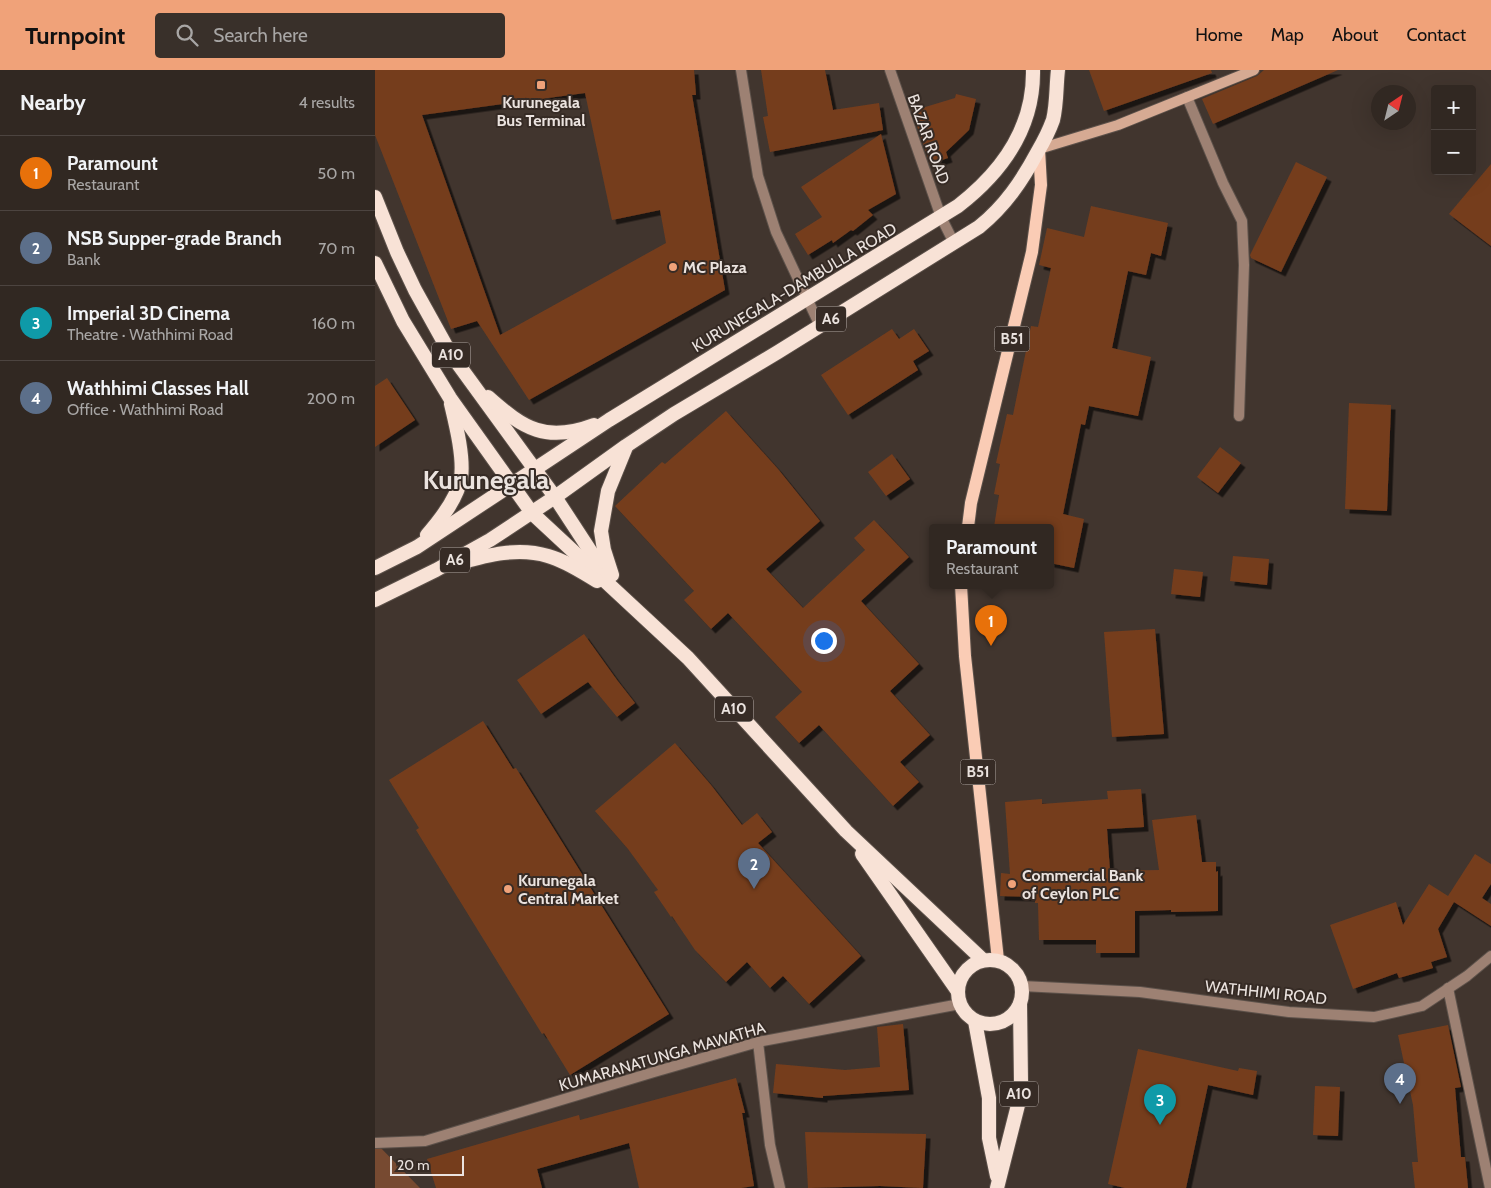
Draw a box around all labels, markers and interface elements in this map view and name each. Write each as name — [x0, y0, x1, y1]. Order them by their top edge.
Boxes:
search box — [155, 13, 505, 58]
text: Turnpoint — [25, 21, 125, 50]
icon: search — [173, 21, 201, 49]
text: Search here — [213, 24, 308, 47]
text: Home — [1195, 24, 1243, 46]
text: Map — [1271, 24, 1304, 46]
text: About — [1332, 24, 1378, 46]
text: Contact — [1406, 24, 1466, 46]
marker: Kurunegala Bus Terminal — [535, 79, 547, 91]
north arrow — [1371, 85, 1416, 130]
map controls — [1431, 85, 1476, 175]
button: + — [1431, 85, 1476, 130]
text: Nearby — [20, 90, 86, 115]
street label: BAZAR ROAD — [903, 91, 954, 187]
text: 4 results — [298, 93, 355, 112]
place label: Kurunegala Bus Terminal — [496, 93, 586, 130]
button: − — [1431, 130, 1476, 175]
text: Paramount — [67, 152, 158, 175]
text: 1 — [33, 164, 39, 183]
text: 50 m — [318, 164, 355, 183]
text: Restaurant — [67, 175, 139, 194]
street label: KURUNEGALA-DAMBULLA ROAD — [689, 219, 900, 356]
text: NSB Supper-grade Branch — [67, 227, 282, 250]
text: 2 — [32, 239, 40, 258]
text: 70 m — [318, 239, 355, 258]
text: Bank — [67, 250, 100, 269]
place label: MC Plaza — [683, 258, 747, 277]
marker: MC Plaza — [667, 261, 679, 273]
text: Imperial 3D Cinema — [67, 302, 230, 325]
road number: A6 — [816, 306, 846, 332]
text: 3 — [32, 314, 40, 333]
text: 160 m — [312, 314, 355, 333]
text: Theatre · Wathhimi Road — [67, 325, 233, 344]
road number: B51 — [995, 326, 1029, 352]
road number: A10 — [432, 342, 470, 368]
text: Wathhimi Classes Hall — [67, 377, 249, 400]
text: 4 — [31, 389, 41, 408]
text: 200 m — [307, 389, 355, 408]
text: Office · Wathhimi Road — [67, 400, 223, 419]
district label: Kurunegala — [423, 464, 549, 496]
popup — [929, 524, 1054, 589]
text: Paramount — [946, 536, 1037, 559]
road number: A6 — [440, 548, 470, 572]
text: Restaurant — [946, 559, 1019, 578]
pin: 1 — [975, 605, 1007, 646]
your location — [811, 628, 837, 654]
road number: A10 — [715, 696, 753, 722]
road number: B51 — [961, 760, 995, 784]
pin: 2 — [738, 848, 770, 889]
place label: Commercial Bank of Ceylon PLC — [1022, 866, 1144, 903]
place label: Kurunegala Central Market — [518, 871, 619, 908]
marker: Commercial Bank of Ceylon PLC — [1006, 878, 1018, 890]
marker: Kurunegala Central Market — [502, 883, 514, 895]
street label: WATHHIMI ROAD — [1204, 977, 1328, 1008]
street label: KUMARANATUNGA MAWATHA — [557, 1018, 768, 1095]
pin: 4 — [1384, 1063, 1416, 1104]
road number: A10 — [1000, 1082, 1038, 1106]
pin: 3 — [1144, 1084, 1176, 1125]
scale bar — [390, 1153, 464, 1176]
text: 20 m — [397, 1156, 430, 1174]

